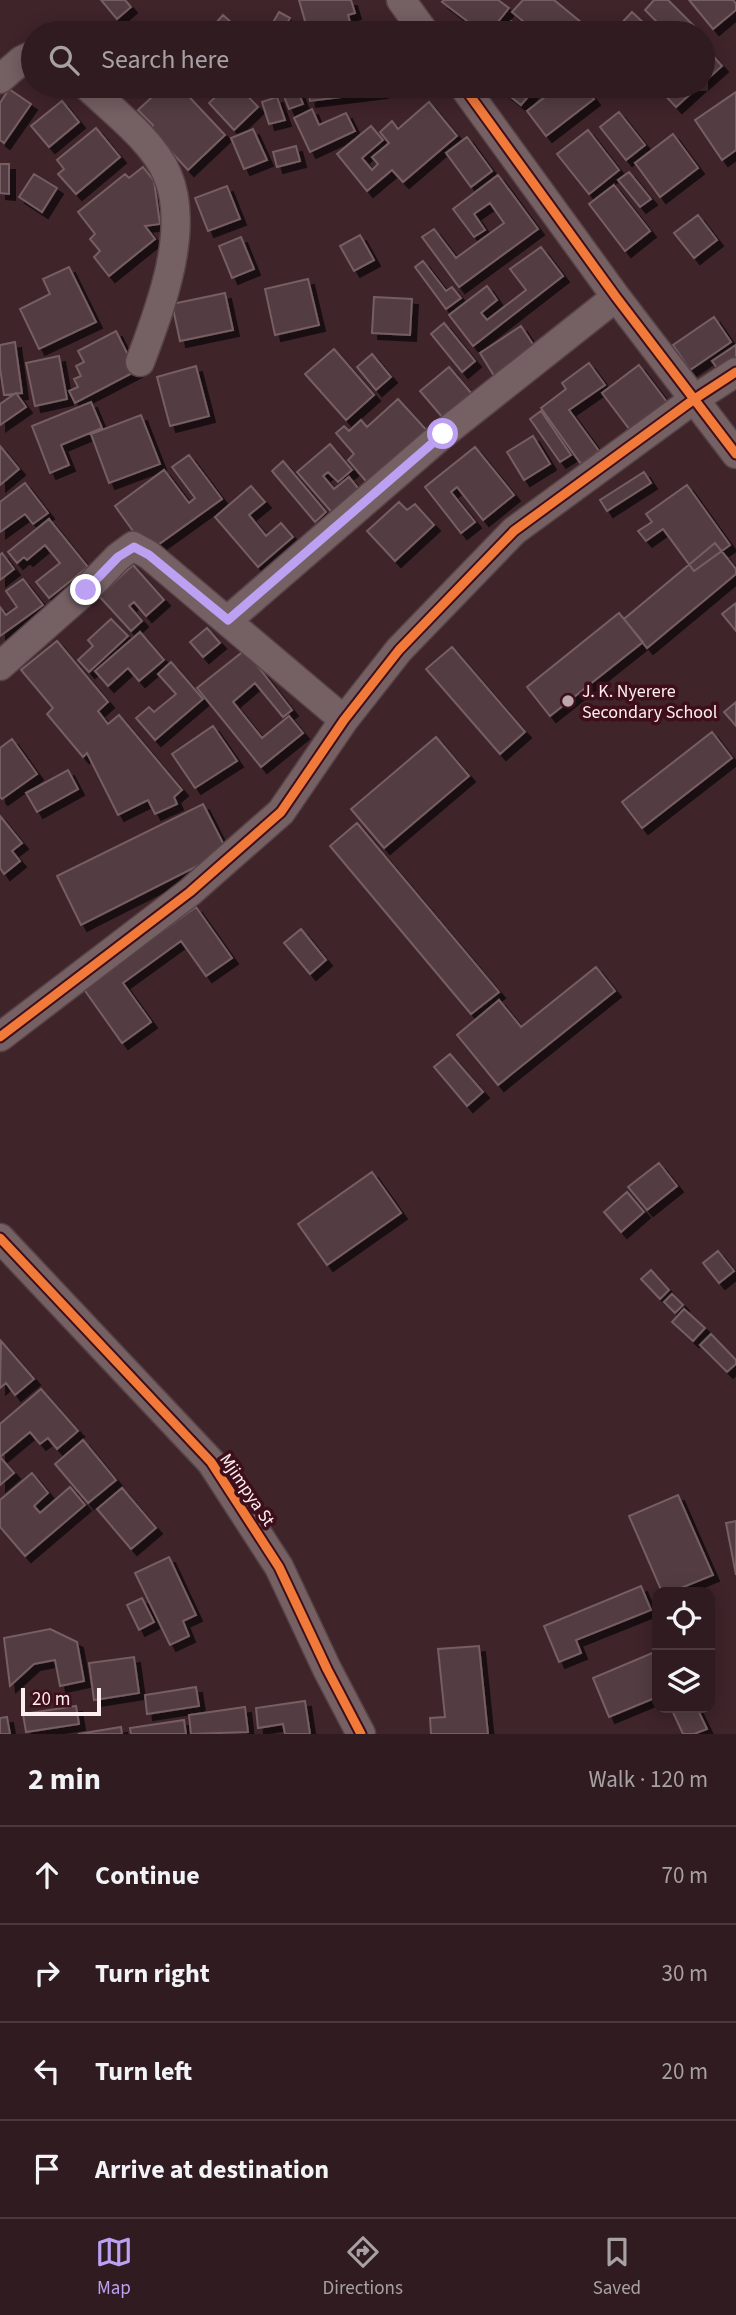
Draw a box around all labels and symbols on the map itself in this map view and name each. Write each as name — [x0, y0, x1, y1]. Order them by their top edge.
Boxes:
route start — [427, 418, 458, 449]
route end — [70, 574, 101, 605]
place label: J. K. Nyerere Secondary School — [582, 679, 717, 725]
marker: J. K. Nyerere Secondary School — [560, 693, 576, 709]
street label: Mjimpya St — [213, 1449, 281, 1531]
scale bar — [21, 1685, 102, 1717]

